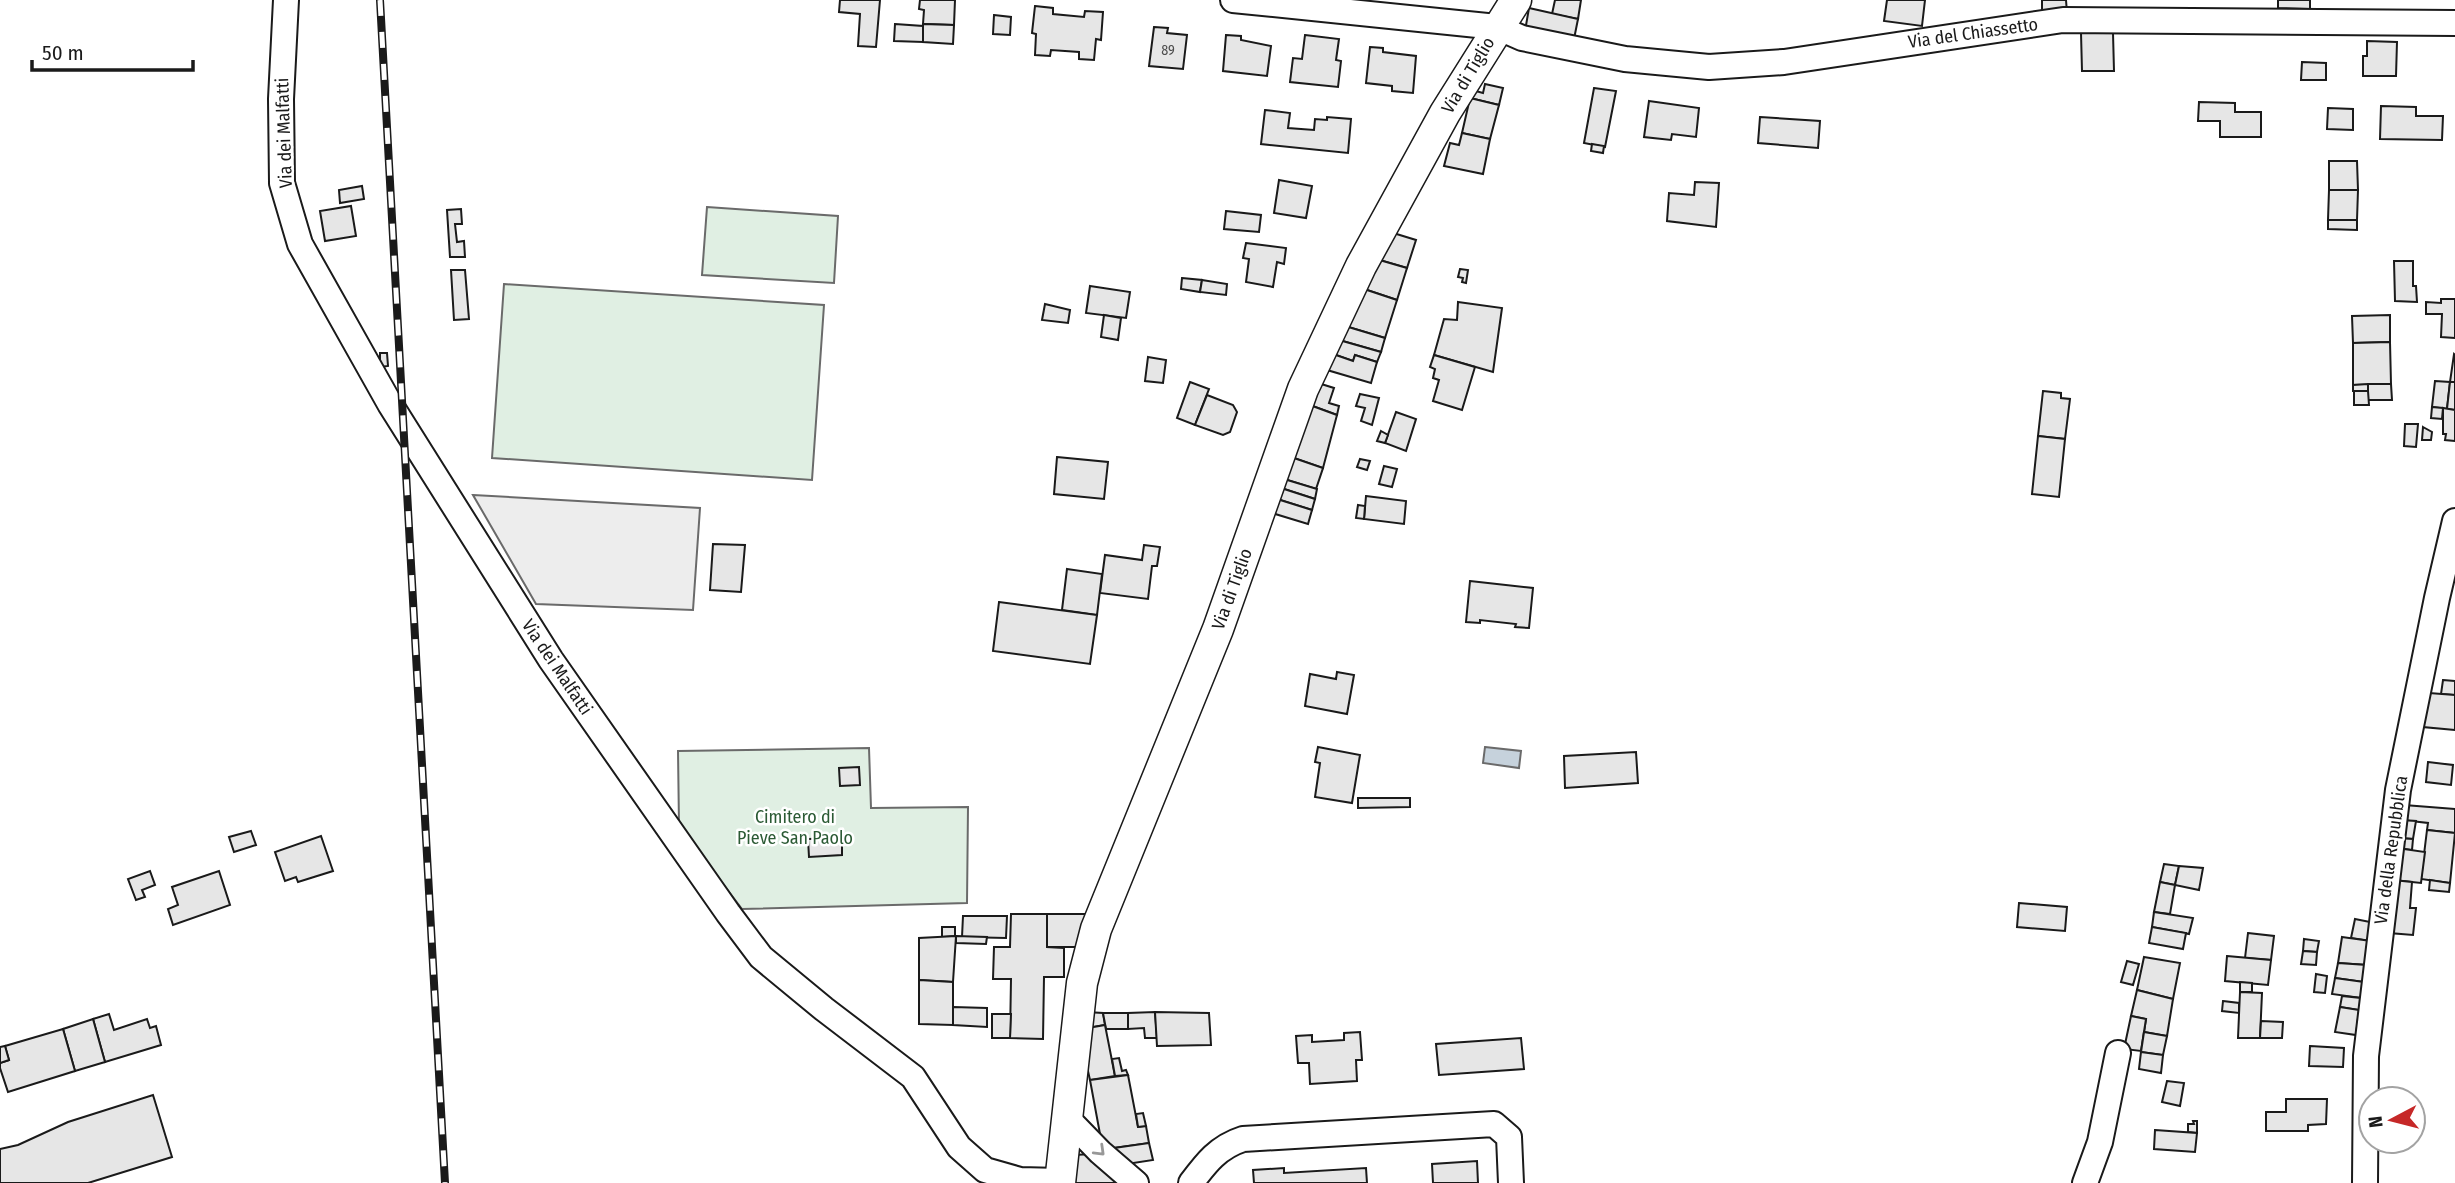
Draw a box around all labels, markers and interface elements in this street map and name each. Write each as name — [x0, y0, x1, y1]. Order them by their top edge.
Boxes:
street label: Via del Chiassetto — [1907, 13, 2039, 53]
scale bar — [32, 28, 192, 72]
street label: Via di Tiglio — [1437, 33, 1499, 117]
text: 50 m — [42, 40, 84, 66]
house number: 89 — [1161, 42, 1175, 59]
street label: Via dei Malfatti — [271, 77, 297, 189]
street label: Via di Tiglio — [1207, 545, 1257, 633]
street label: Via dei Malfatti — [517, 615, 597, 719]
street label: Via della Repubblica — [2370, 774, 2412, 926]
park label: Cimitero di Pieve San Paolo — [737, 806, 853, 849]
north arrow — [2357, 1085, 2427, 1155]
text: N — [2364, 1115, 2388, 1129]
one-way arrow — [1092, 1143, 1105, 1156]

